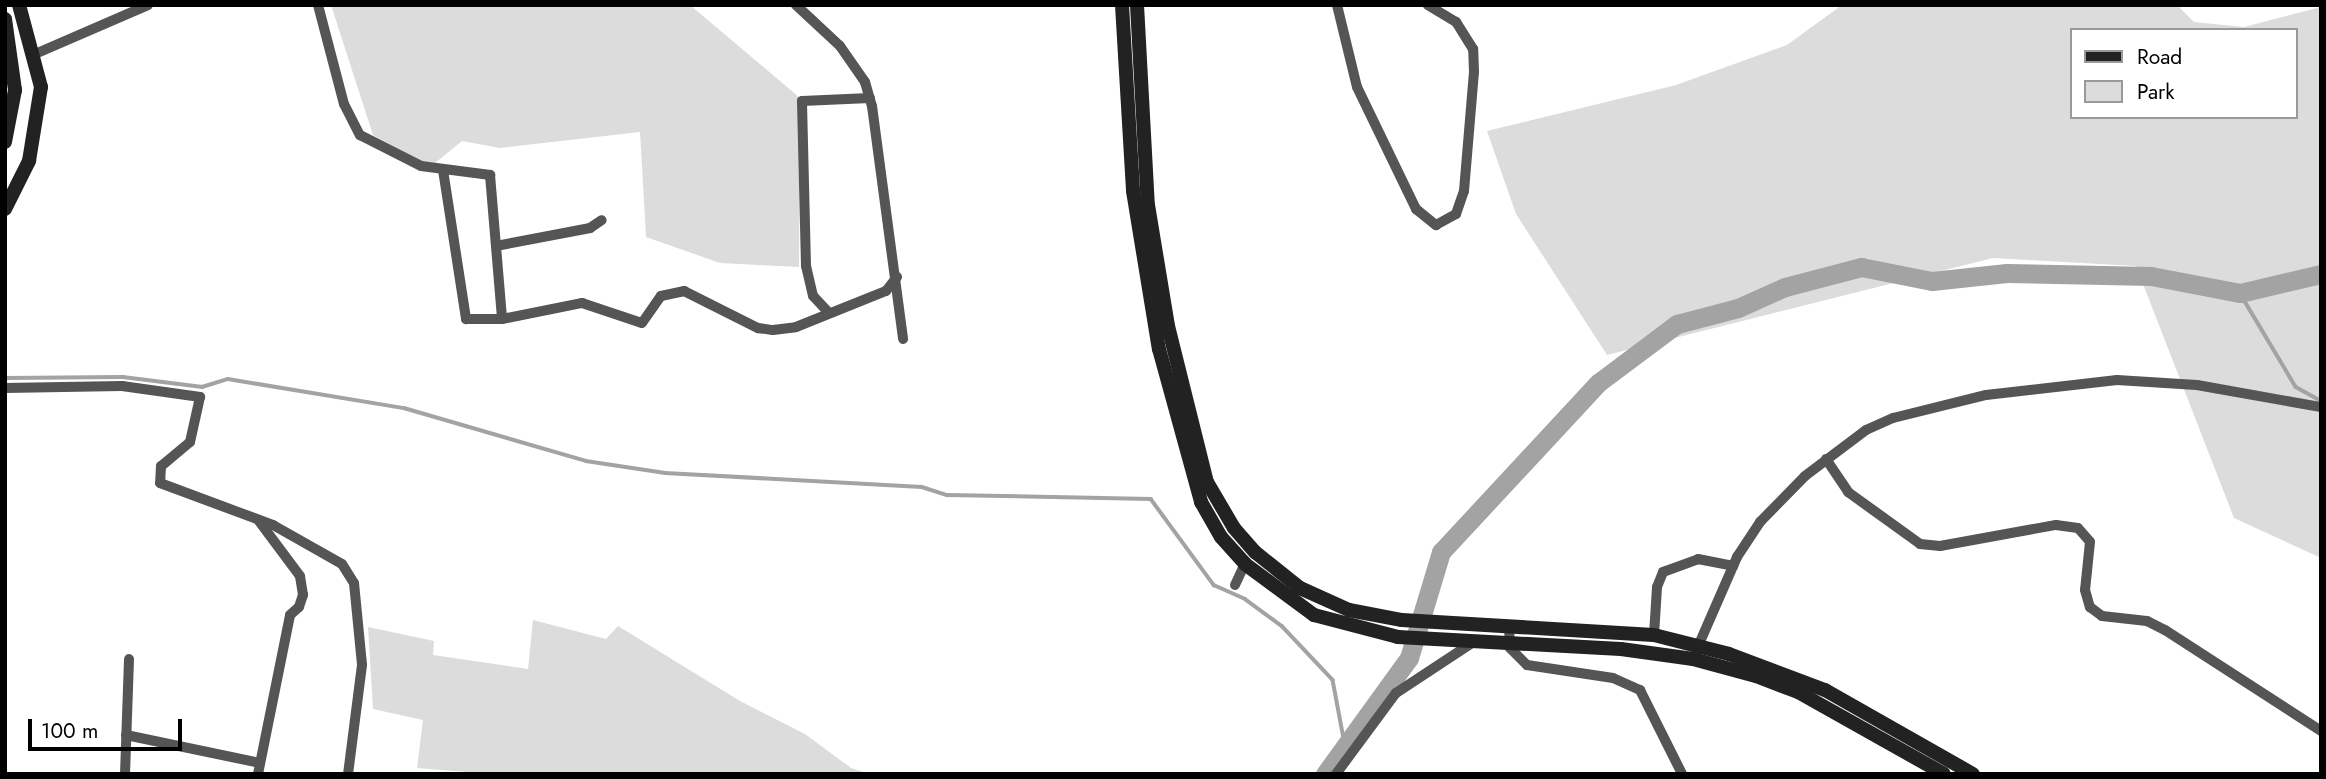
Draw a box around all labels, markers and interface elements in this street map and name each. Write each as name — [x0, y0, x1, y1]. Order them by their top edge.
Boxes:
legend — [2070, 28, 2298, 119]
text: Road — [2137, 42, 2182, 72]
text: Park — [2137, 77, 2174, 107]
scale bar — [32, 706, 186, 750]
text: 100 m — [41, 716, 98, 746]

